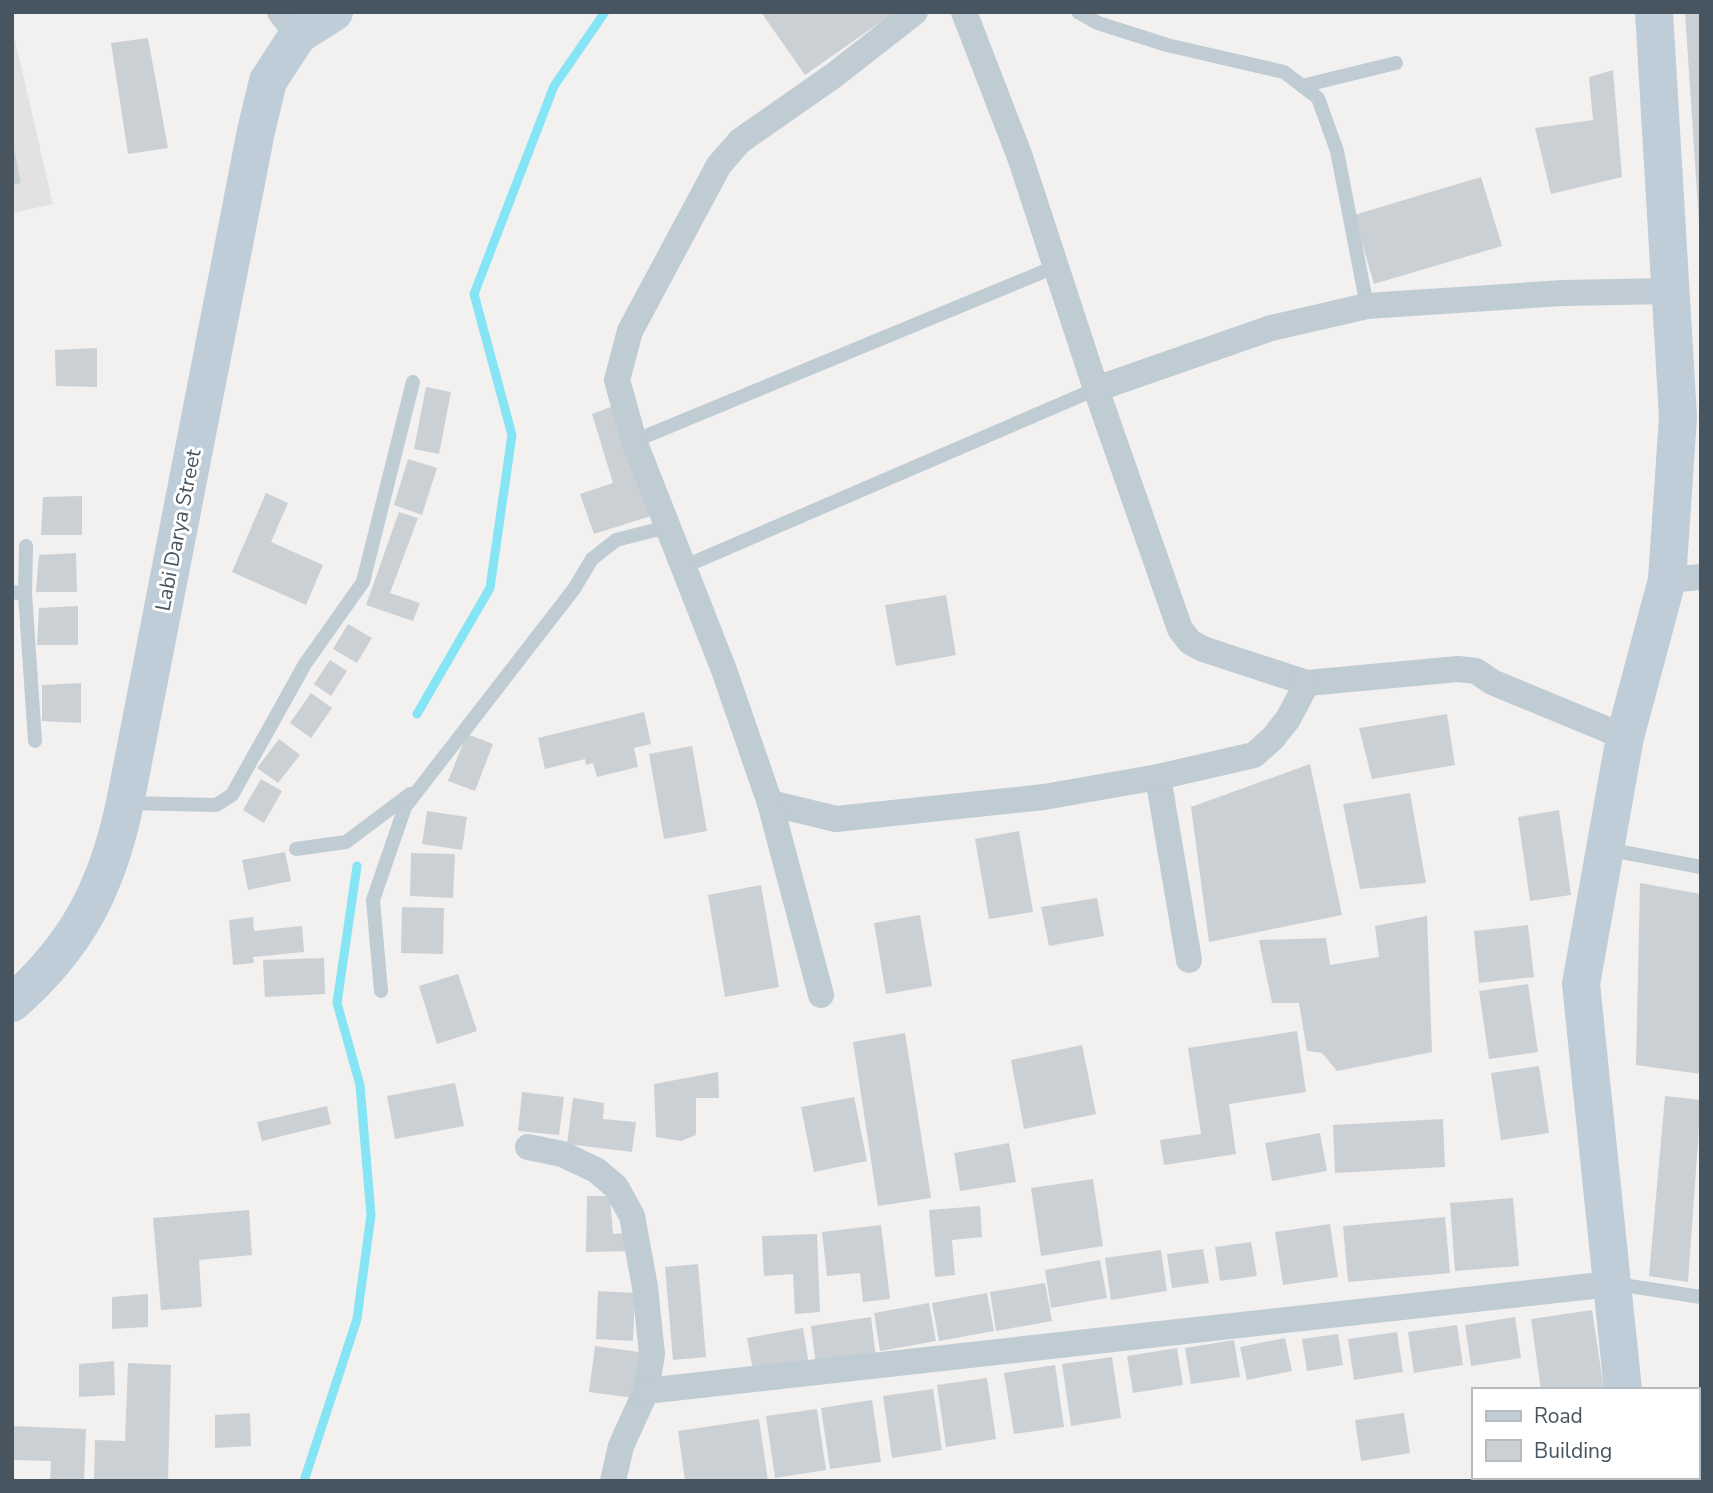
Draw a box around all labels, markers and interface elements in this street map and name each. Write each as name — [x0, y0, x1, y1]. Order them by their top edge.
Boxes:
street label: Labi Darya Street — [149, 446, 208, 613]
legend — [1472, 1388, 1699, 1479]
text: Road — [1534, 1402, 1583, 1430]
text: Building — [1534, 1437, 1612, 1465]

